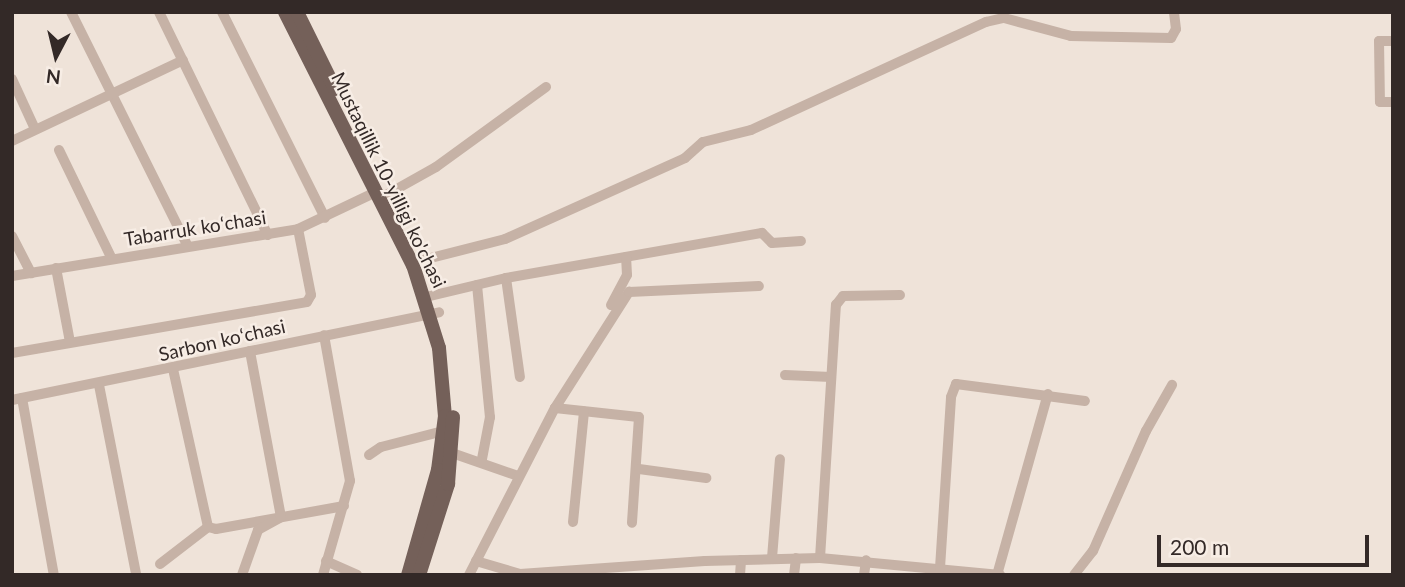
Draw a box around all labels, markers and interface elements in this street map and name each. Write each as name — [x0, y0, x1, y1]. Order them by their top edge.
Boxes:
north arrow — [21, 21, 91, 91]
text: N — [45, 65, 62, 90]
street label: Mustaqillik 10-yilligi ko'chasi — [327, 69, 451, 291]
street label: Tabarruk koʻchasi — [122, 206, 268, 250]
street label: Sarbon koʻchasi — [156, 314, 288, 366]
scale bar — [1160, 520, 1372, 564]
text: 200 m — [1170, 534, 1229, 559]

